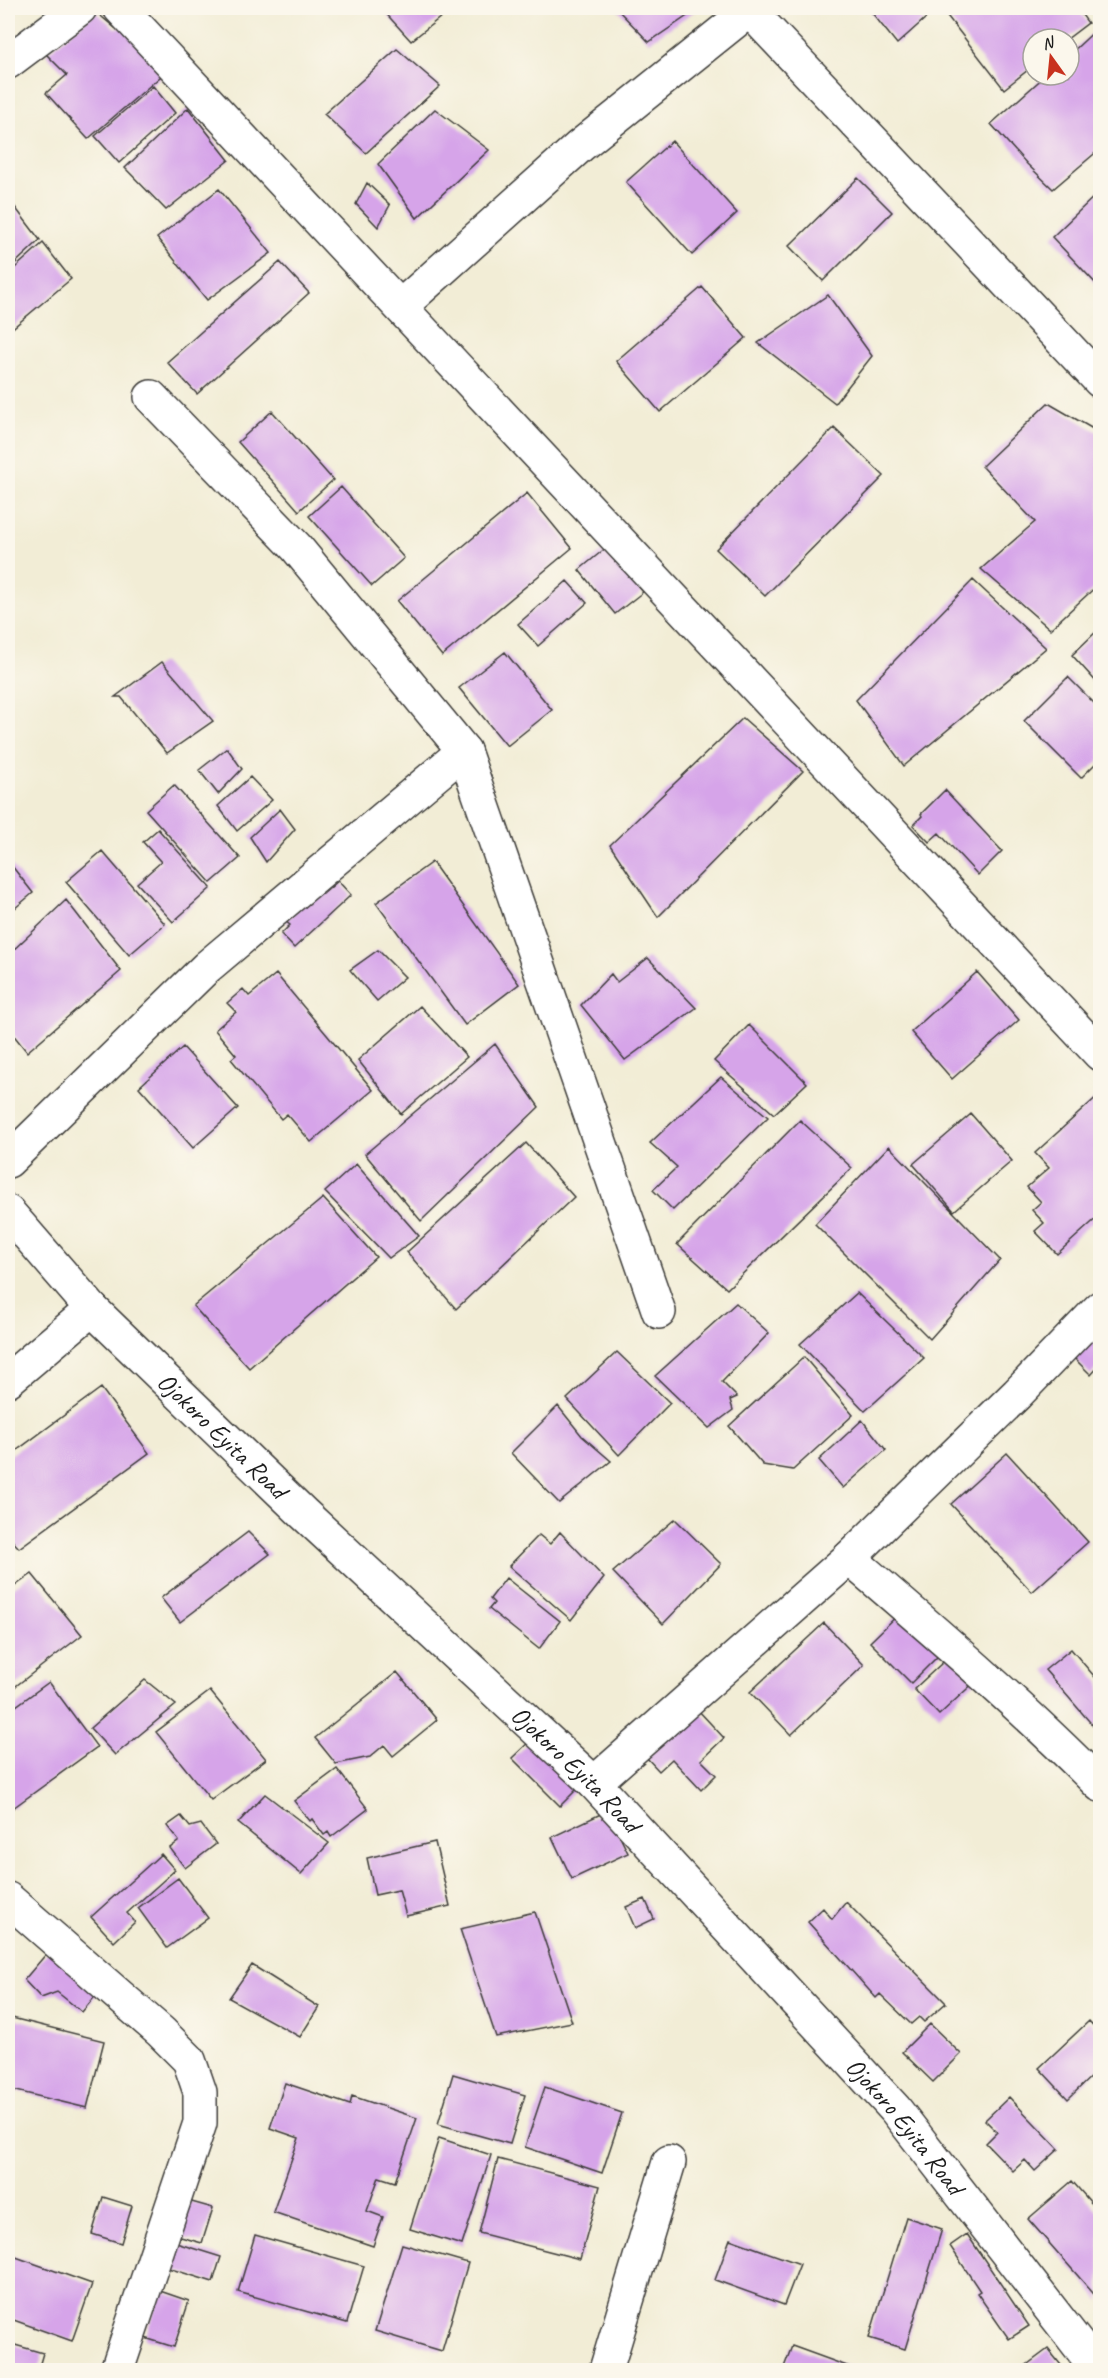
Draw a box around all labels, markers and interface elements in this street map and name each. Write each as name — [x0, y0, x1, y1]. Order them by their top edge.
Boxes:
north arrow — [1021, 27, 1081, 87]
text: N — [1040, 32, 1058, 54]
street label: Ojokoro Eyita Road — [151, 1365, 297, 1508]
street label: Ojokoro Eyita Road — [504, 1698, 650, 1842]
street label: Ojokoro Eyita Road — [839, 2050, 974, 2204]

